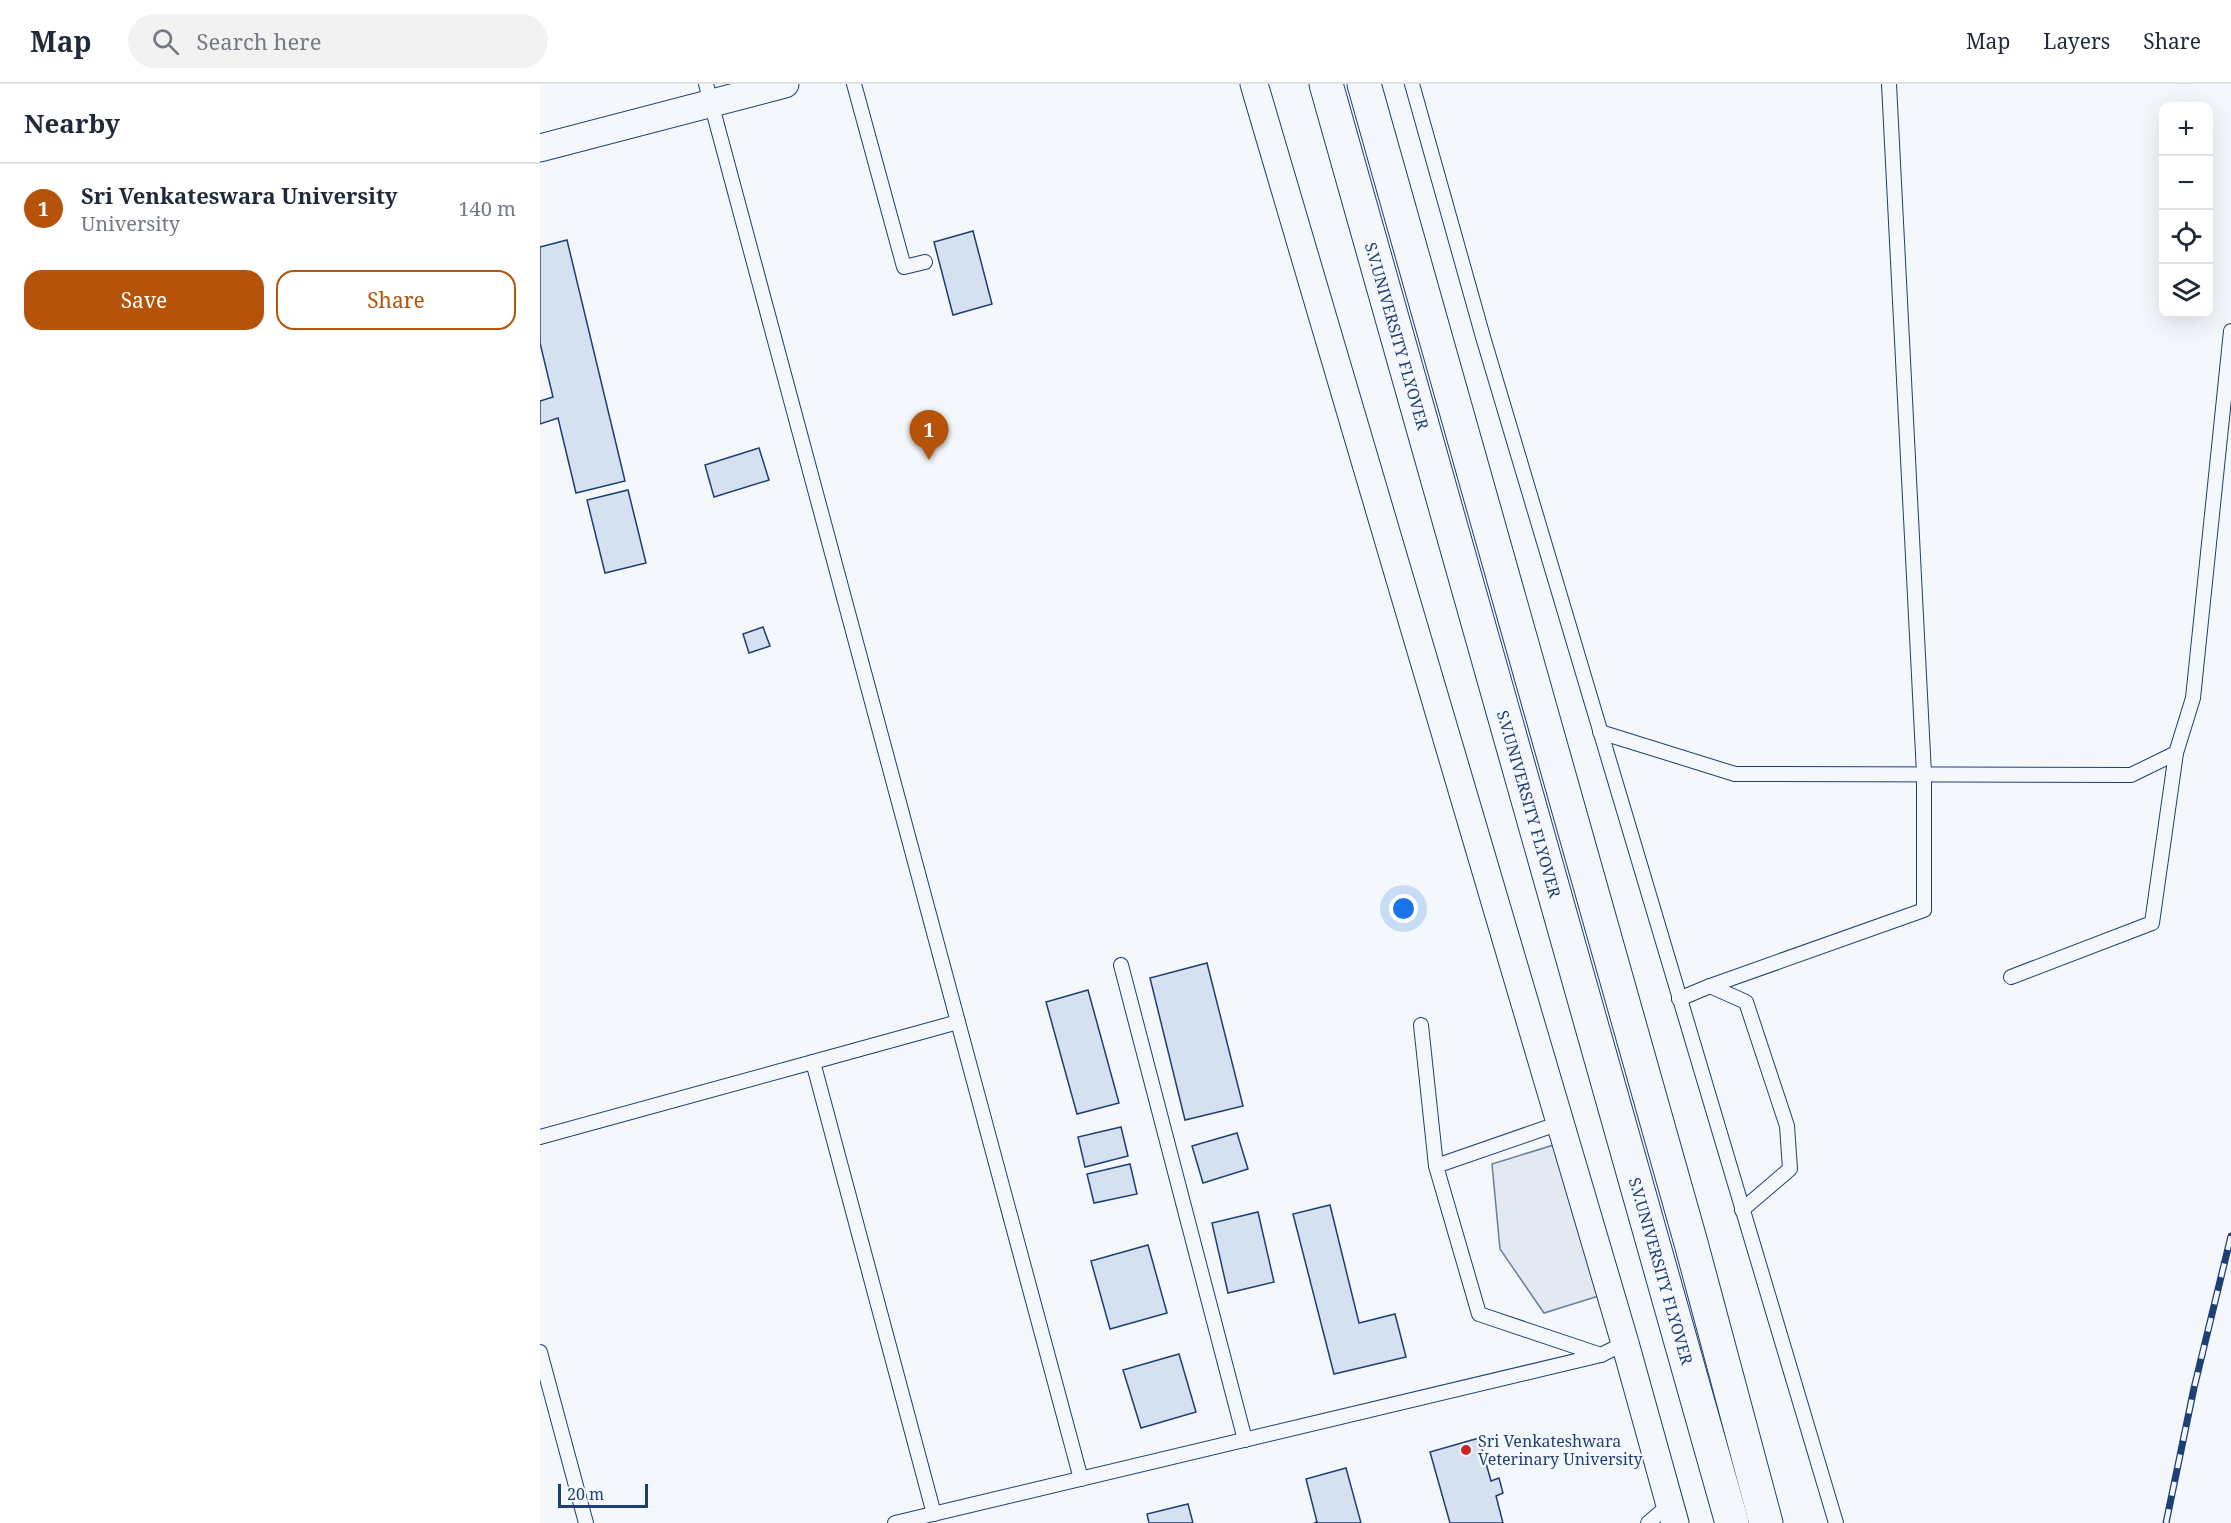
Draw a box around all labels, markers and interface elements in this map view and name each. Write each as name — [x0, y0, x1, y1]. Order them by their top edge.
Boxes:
search box — [128, 14, 548, 68]
text: Map — [30, 22, 92, 60]
icon: search — [149, 25, 182, 58]
text: Search here — [197, 26, 321, 56]
text: Map — [1966, 27, 2010, 55]
text: Layers — [2043, 27, 2110, 55]
text: Share — [2143, 27, 2201, 55]
map controls — [2159, 102, 2213, 318]
button: + — [2159, 102, 2213, 156]
text: Nearby — [24, 105, 120, 141]
button: − — [2159, 156, 2213, 210]
text: Sri Venkateswara University — [81, 180, 398, 210]
text: 1 — [38, 195, 49, 222]
text: 140 m — [458, 195, 516, 222]
text: University — [81, 210, 180, 237]
button: locate — [2159, 210, 2213, 264]
street label: S.V.UNIVERSITY FLYOVER — [1360, 240, 1434, 433]
button: layers — [2159, 264, 2213, 318]
button: Save — [24, 270, 264, 330]
button: Share — [276, 270, 516, 330]
pin: 1 — [910, 410, 948, 460]
street label: S.V.UNIVERSITY FLYOVER — [1492, 708, 1566, 901]
your location — [1389, 894, 1418, 923]
street label: S.V.UNIVERSITY FLYOVER — [1624, 1175, 1698, 1368]
place label: Sri Venkateshwara Veterinary University — [1478, 1430, 1644, 1470]
marker: Sri Venkateshwara Veterinary University — [1459, 1443, 1473, 1457]
scale bar — [558, 1481, 648, 1508]
text: 20 m — [567, 1483, 604, 1505]

